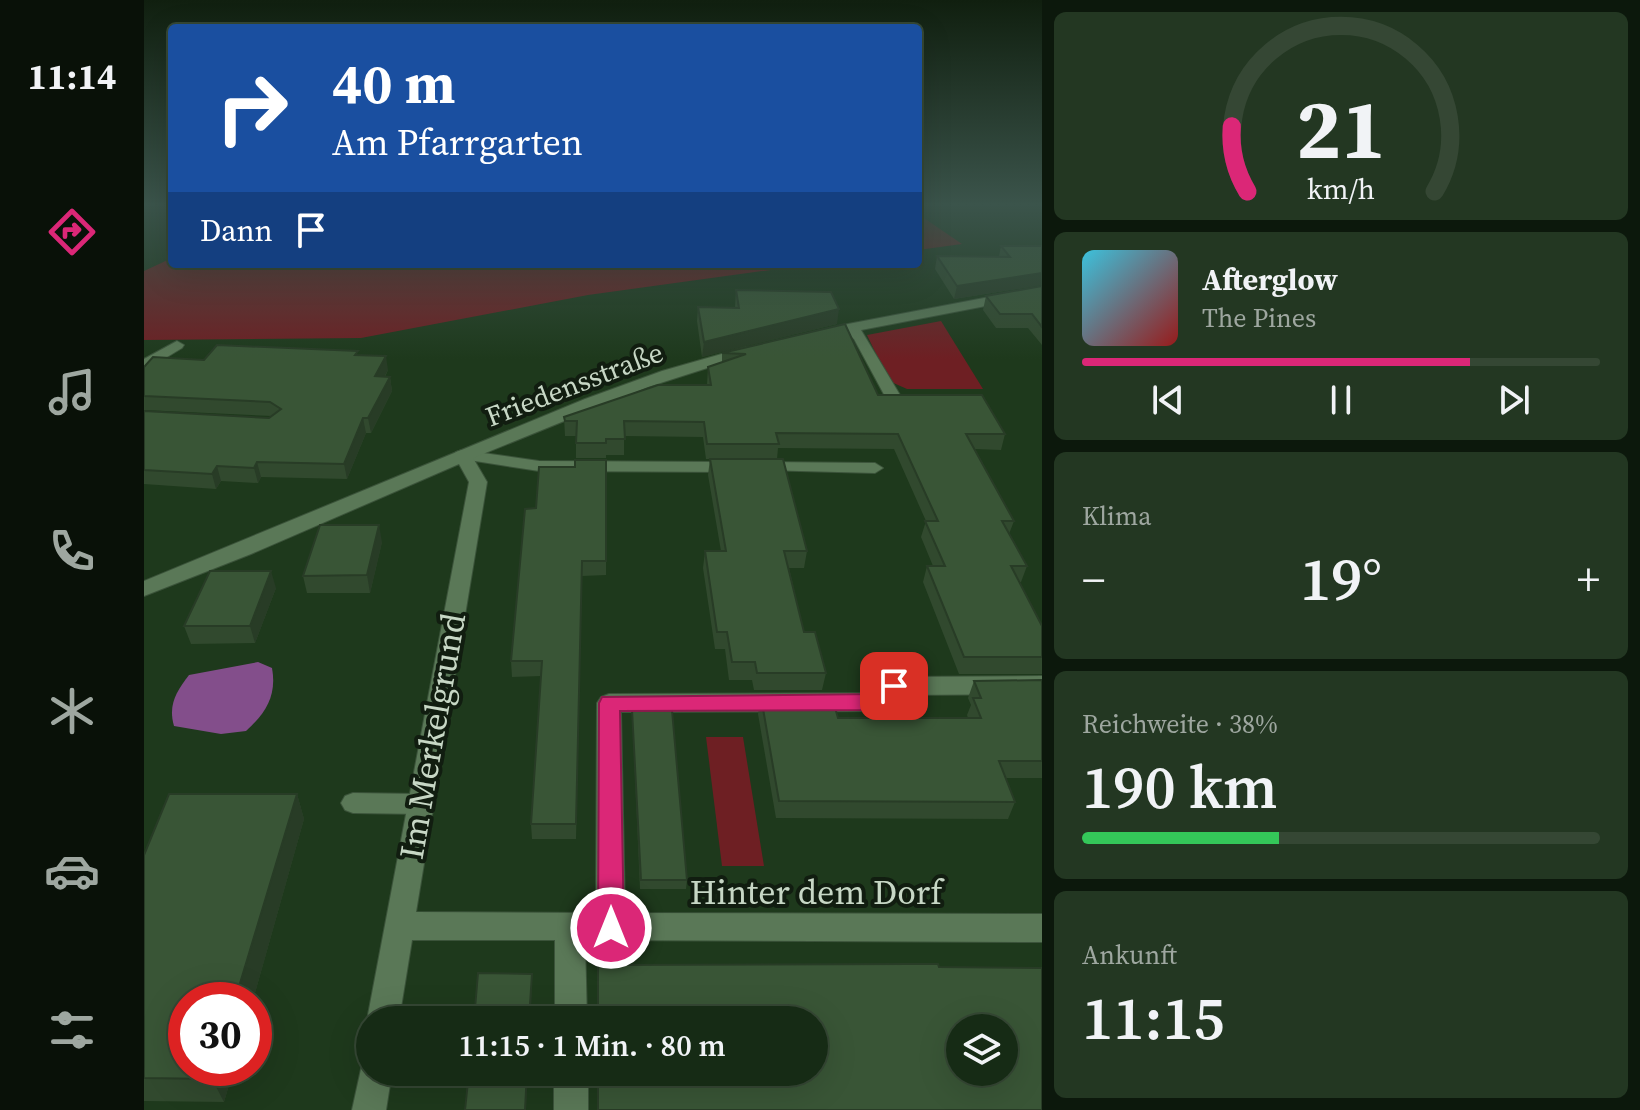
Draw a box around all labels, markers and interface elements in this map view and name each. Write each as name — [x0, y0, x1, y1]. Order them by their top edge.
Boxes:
text: 40 m — [332, 45, 455, 122]
text: 11:14 — [28, 52, 116, 101]
icon: right — [200, 56, 304, 160]
text: 21 — [1296, 72, 1386, 186]
text: Am Pfarrgarten — [332, 118, 583, 167]
text: km/h — [1307, 169, 1375, 209]
icon: directions — [44, 204, 100, 260]
icon: arrive — [289, 208, 333, 252]
text: Dann — [200, 210, 273, 251]
text: Afterglow — [1202, 259, 1338, 300]
text: The Pines — [1202, 300, 1316, 336]
street label: Friedensstraße — [480, 333, 668, 435]
icon: music — [44, 364, 100, 420]
icon: previous — [1146, 378, 1190, 422]
icon: pause — [1319, 378, 1363, 422]
icon: next — [1492, 378, 1536, 422]
text: Klima — [1082, 498, 1152, 534]
icon: phone — [44, 523, 100, 579]
text: 19° — [1300, 538, 1382, 620]
text: − — [1082, 549, 1105, 610]
text: + — [1577, 549, 1600, 610]
street label: Im Merkelgrund — [388, 609, 476, 863]
pin — [860, 652, 928, 720]
icon: arrive — [872, 664, 916, 708]
icon: climate — [44, 683, 100, 739]
text: Reichweite · 38% — [1082, 706, 1278, 742]
text: 190 km — [1082, 746, 1278, 828]
icon: car — [44, 843, 100, 899]
street label: Hinter dem Dorf — [690, 869, 945, 915]
position arrow — [569, 886, 653, 970]
text: Ankunft — [1082, 937, 1177, 973]
text: 11:15 — [1082, 977, 1225, 1059]
speed limit sign: 30 — [168, 982, 272, 1086]
icon: filters — [44, 1002, 100, 1058]
map controls — [946, 1014, 1018, 1086]
button: layers — [946, 1014, 1018, 1086]
text: 11:15 · 1 Min. · 80 m — [458, 1025, 726, 1066]

